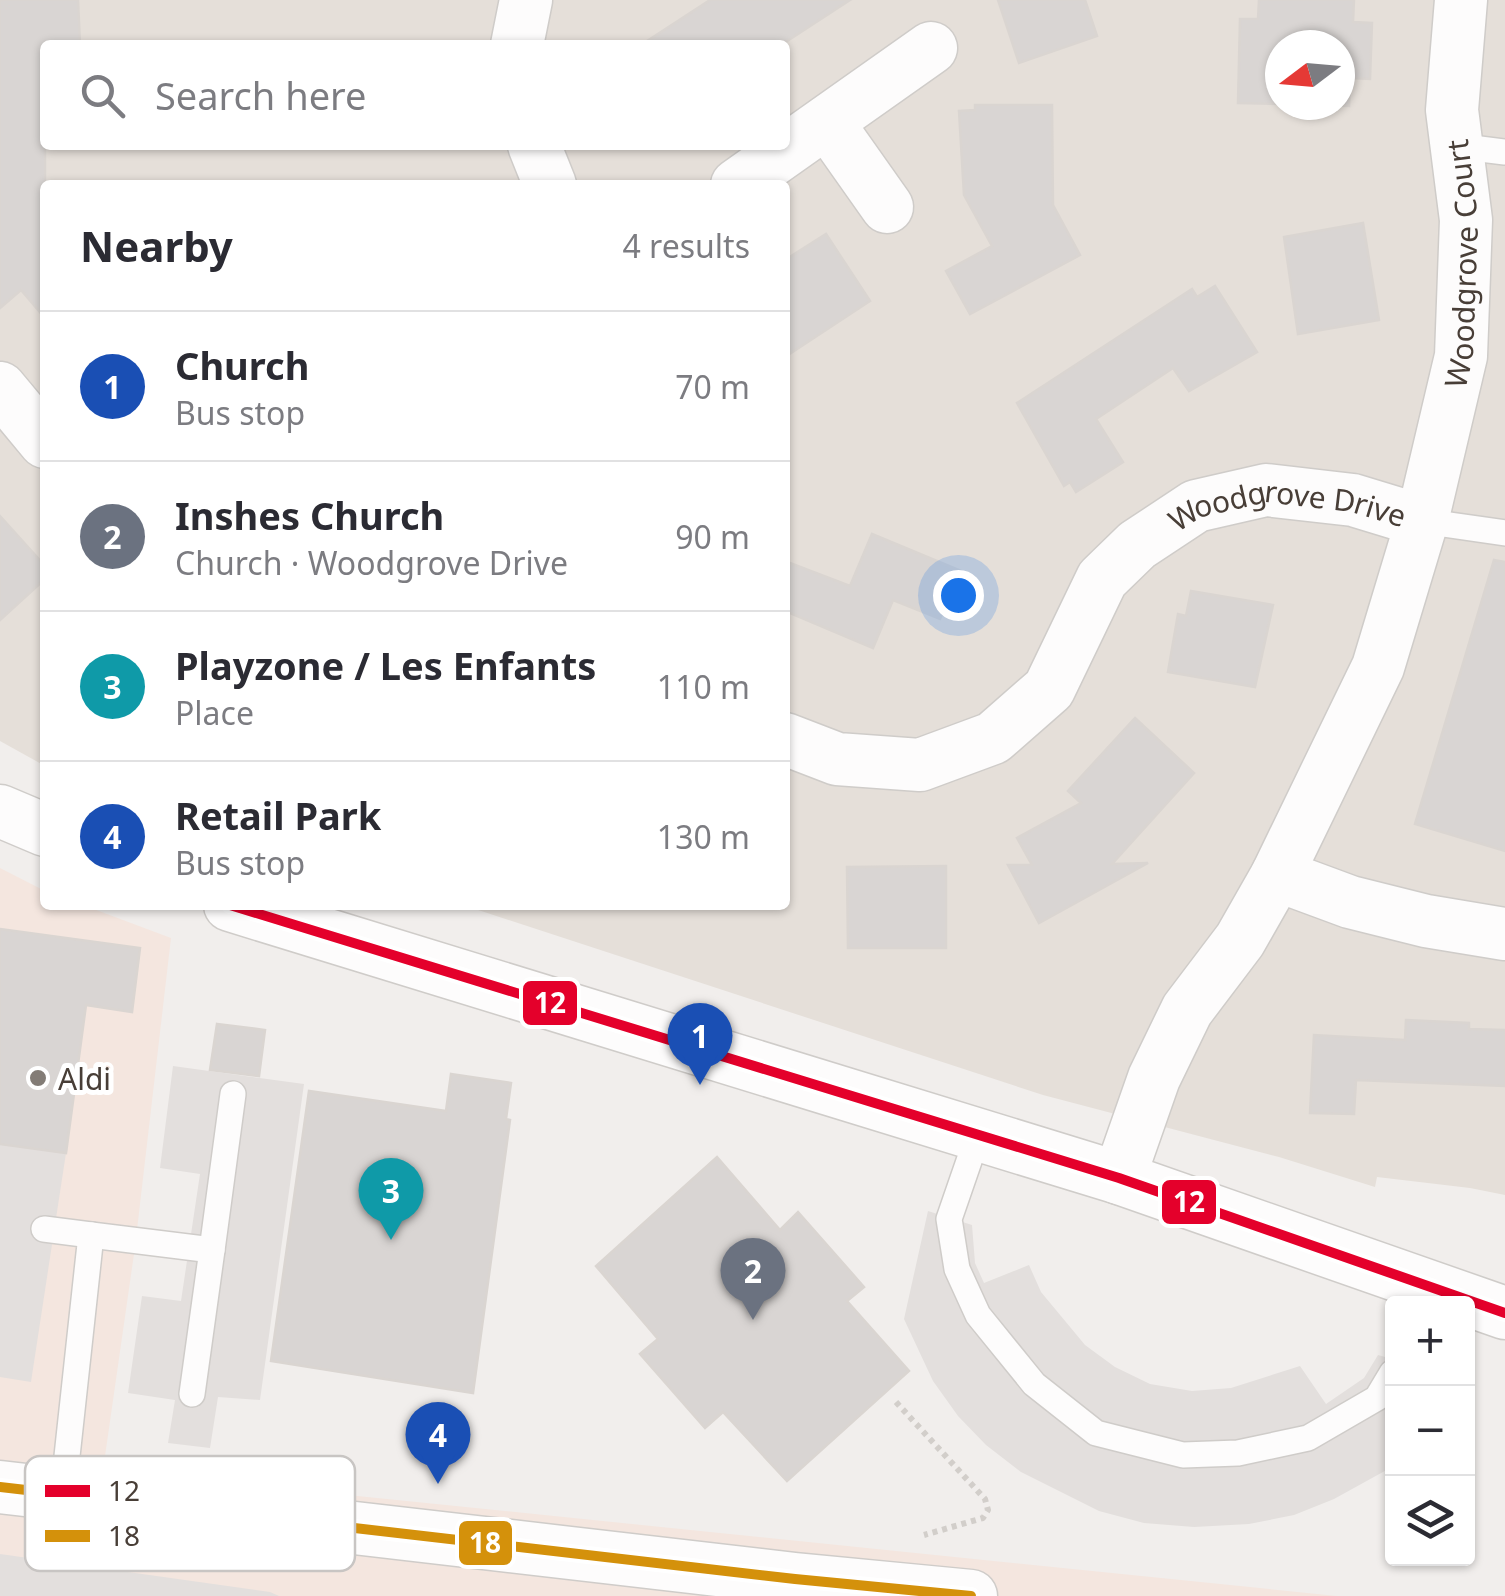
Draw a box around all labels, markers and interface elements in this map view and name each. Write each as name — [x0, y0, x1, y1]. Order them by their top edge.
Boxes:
north arrow — [1265, 30, 1355, 120]
search box — [40, 40, 790, 150]
icon: search — [75, 68, 130, 123]
text: Search here — [155, 69, 366, 121]
street label: Woodgrove Court — [1434, 137, 1487, 392]
text: Nearby — [80, 217, 233, 274]
text: 4 results — [623, 224, 750, 267]
text: Church — [175, 339, 309, 391]
text: 1 — [103, 365, 122, 408]
text: 70 m — [675, 365, 750, 408]
text: Bus stop — [175, 391, 305, 434]
street label: Woodgrove Drive — [1160, 470, 1411, 540]
text: Inshes Church — [175, 489, 444, 541]
text: 2 — [103, 515, 122, 558]
text: 90 m — [675, 515, 750, 558]
text: Church · Woodgrove Drive — [175, 541, 568, 584]
your location — [933, 570, 984, 621]
text: Playzone / Les Enfants — [175, 639, 596, 691]
text: 3 — [103, 665, 122, 708]
text: 110 m — [657, 665, 750, 708]
text: Place — [175, 691, 254, 734]
text: Retail Park — [175, 789, 381, 841]
text: 4 — [103, 815, 122, 858]
text: 130 m — [657, 815, 750, 858]
text: Bus stop — [175, 841, 305, 884]
line badge: 12 — [521, 979, 579, 1027]
text: 12 — [534, 983, 566, 1021]
pin: 1 — [668, 1002, 732, 1085]
place label: Aldi — [58, 1058, 111, 1099]
marker: Aldi — [27, 1067, 49, 1089]
pin: 3 — [358, 1158, 424, 1240]
line badge: 12 — [1160, 1178, 1218, 1226]
text: 12 — [1173, 1182, 1205, 1220]
pin: 2 — [720, 1238, 786, 1320]
map controls — [1385, 1296, 1475, 1566]
button: + — [1385, 1296, 1475, 1386]
button: − — [1385, 1386, 1475, 1476]
pin: 4 — [406, 1402, 470, 1484]
legend — [25, 1456, 355, 1571]
text: 12 — [108, 1471, 140, 1509]
button: layers — [1385, 1476, 1475, 1566]
text: 18 — [108, 1516, 140, 1554]
line badge: 18 — [457, 1519, 514, 1567]
text: 18 — [469, 1523, 501, 1561]

